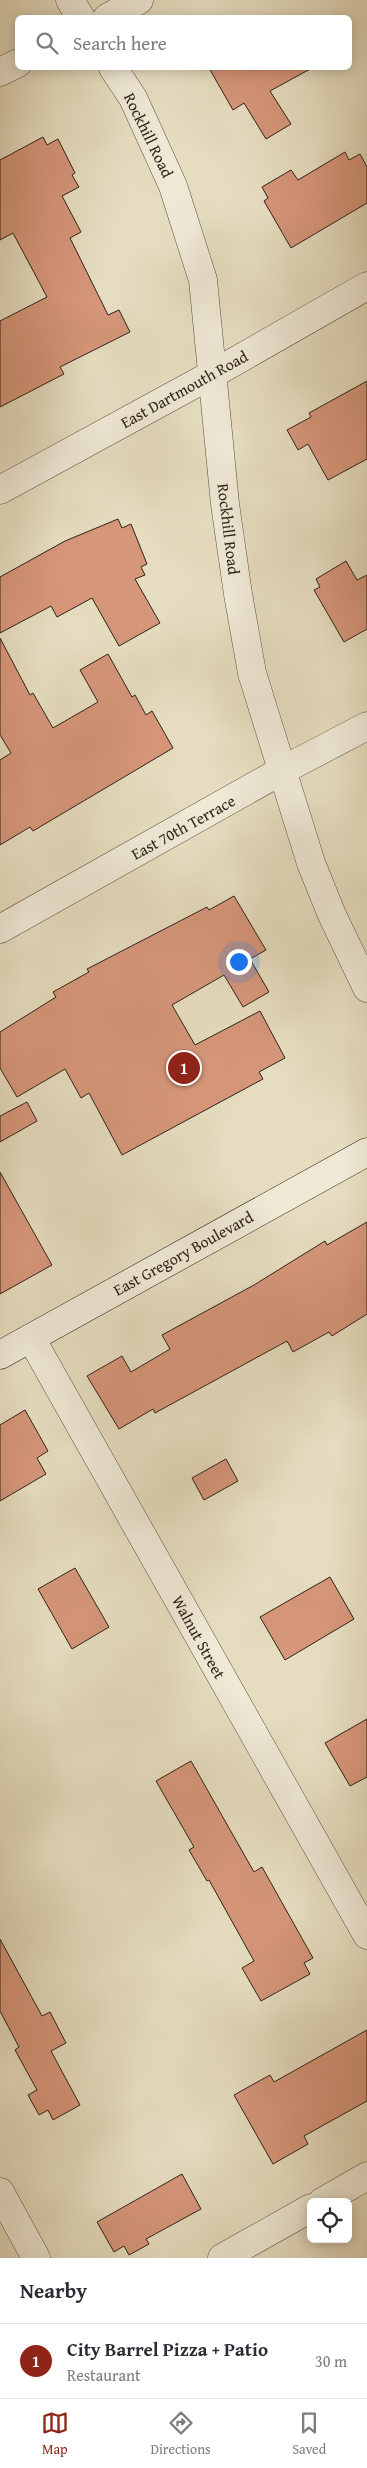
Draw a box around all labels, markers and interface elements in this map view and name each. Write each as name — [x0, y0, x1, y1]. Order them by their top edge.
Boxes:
search box — [15, 15, 352, 70]
icon: search — [33, 29, 61, 57]
text: Search here — [73, 29, 167, 57]
street label: Rockhill Road — [118, 88, 180, 182]
street label: East Dartmouth Road — [116, 344, 252, 434]
street label: Rockhill Road — [211, 482, 247, 576]
street label: East 70th Terrace — [127, 788, 239, 866]
your location — [226, 949, 252, 975]
pin: 1 — [168, 1049, 200, 1087]
street label: East Gregory Boulevard — [109, 1204, 258, 1301]
street label: Walnut Street — [166, 1591, 232, 1683]
map controls — [307, 2198, 352, 2243]
button: locate — [307, 2198, 352, 2243]
text: Nearby — [20, 2275, 87, 2306]
text: City Barrel Pizza + Patio — [67, 2335, 268, 2363]
text: 1 — [32, 2349, 40, 2373]
text: 30 m — [315, 2349, 347, 2373]
text: Restaurant — [67, 2363, 141, 2387]
tab: Map — [41, 2409, 69, 2459]
tab: Directions — [150, 2409, 211, 2459]
tab: Saved — [292, 2409, 326, 2459]

